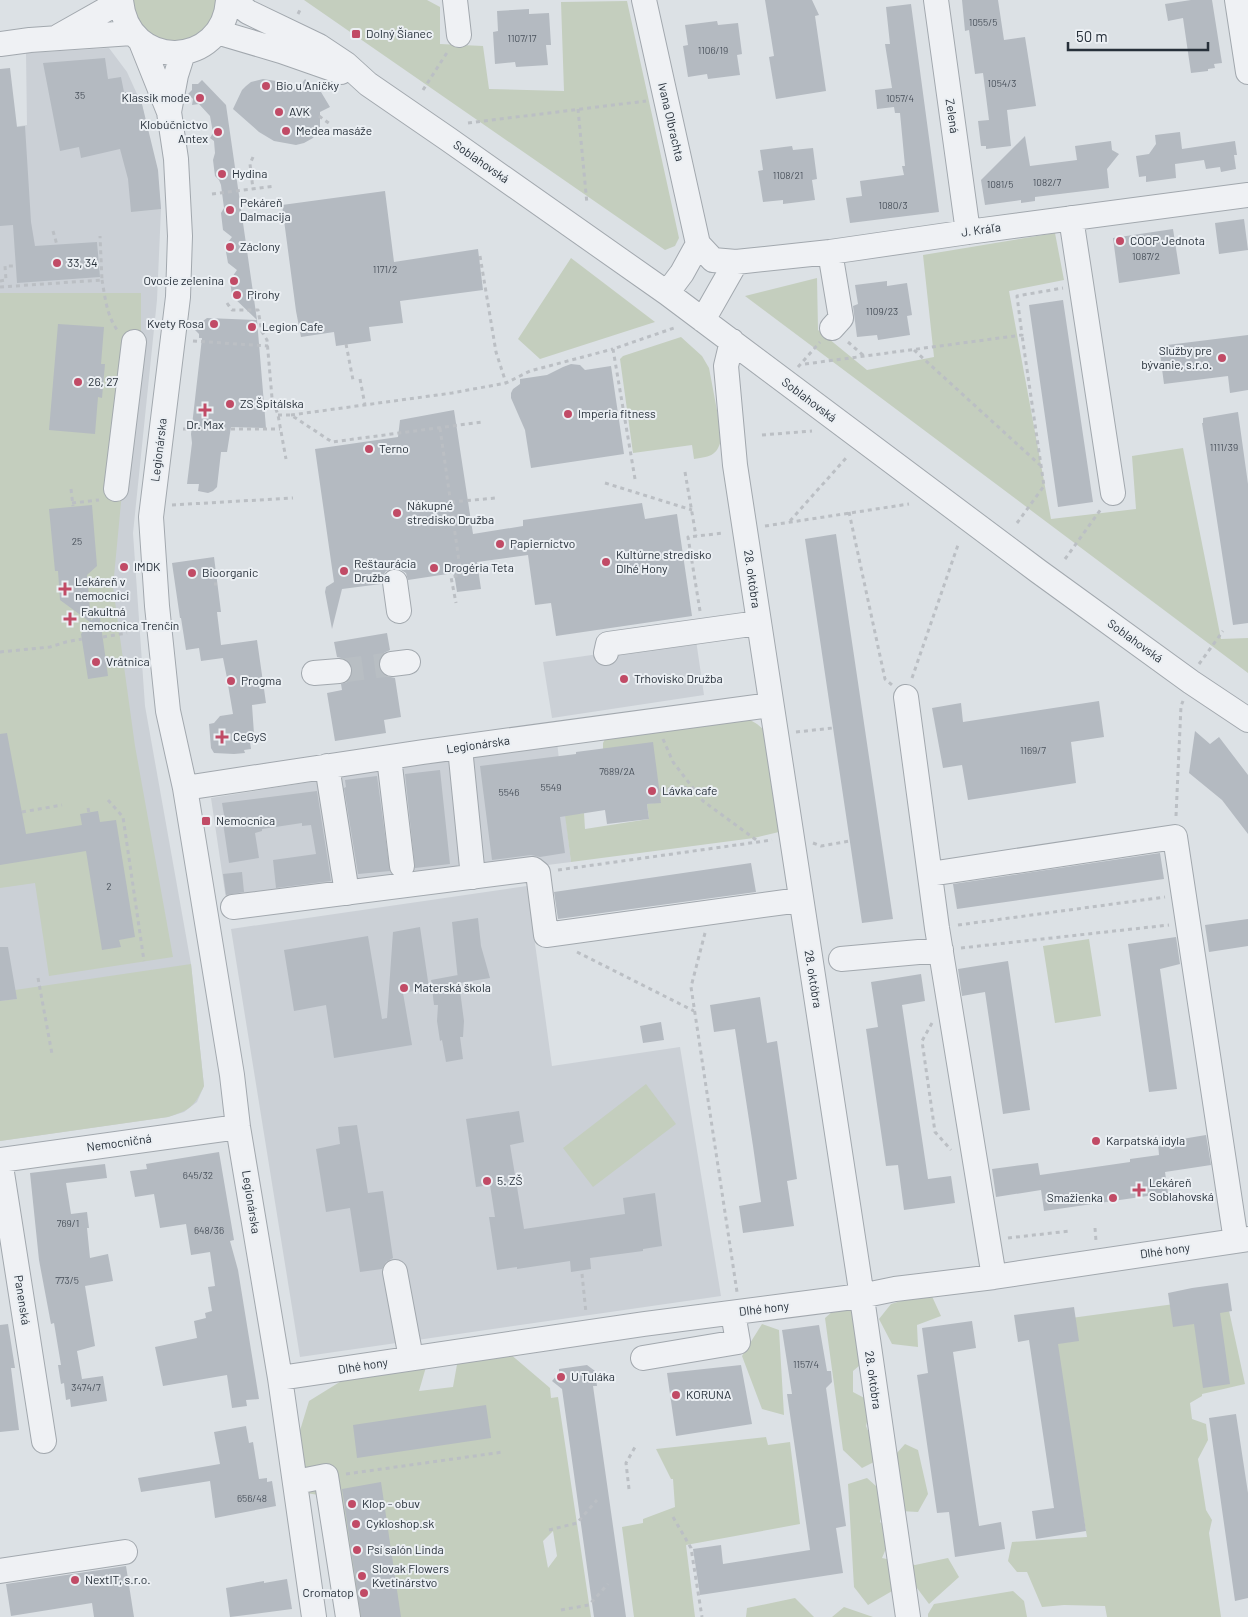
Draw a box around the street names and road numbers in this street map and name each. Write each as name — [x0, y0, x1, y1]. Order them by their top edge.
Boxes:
street label: Ivana Olbrachta — [656, 81, 688, 162]
street label: Zelená — [944, 98, 962, 134]
street label: Soblahovská — [451, 137, 512, 186]
street label: J. Kráľa — [960, 219, 1002, 239]
street label: Soblahovská — [780, 374, 840, 424]
street label: Legionárska — [147, 417, 169, 482]
street label: 28. októbra — [742, 549, 764, 609]
street label: Soblahovská — [1105, 615, 1166, 665]
street label: Legionárska — [445, 733, 511, 755]
street label: 28. októbra — [802, 949, 825, 1009]
street label: Nemocničná — [85, 1131, 152, 1153]
street label: Legionárska — [240, 1169, 264, 1235]
street label: Dlhé hony — [1139, 1240, 1191, 1260]
street label: Panenská — [12, 1274, 34, 1326]
street label: Dlhé hony — [738, 1298, 790, 1318]
street label: 28. októbra — [863, 1350, 885, 1410]
street label: Dlhé hony — [337, 1354, 389, 1376]

